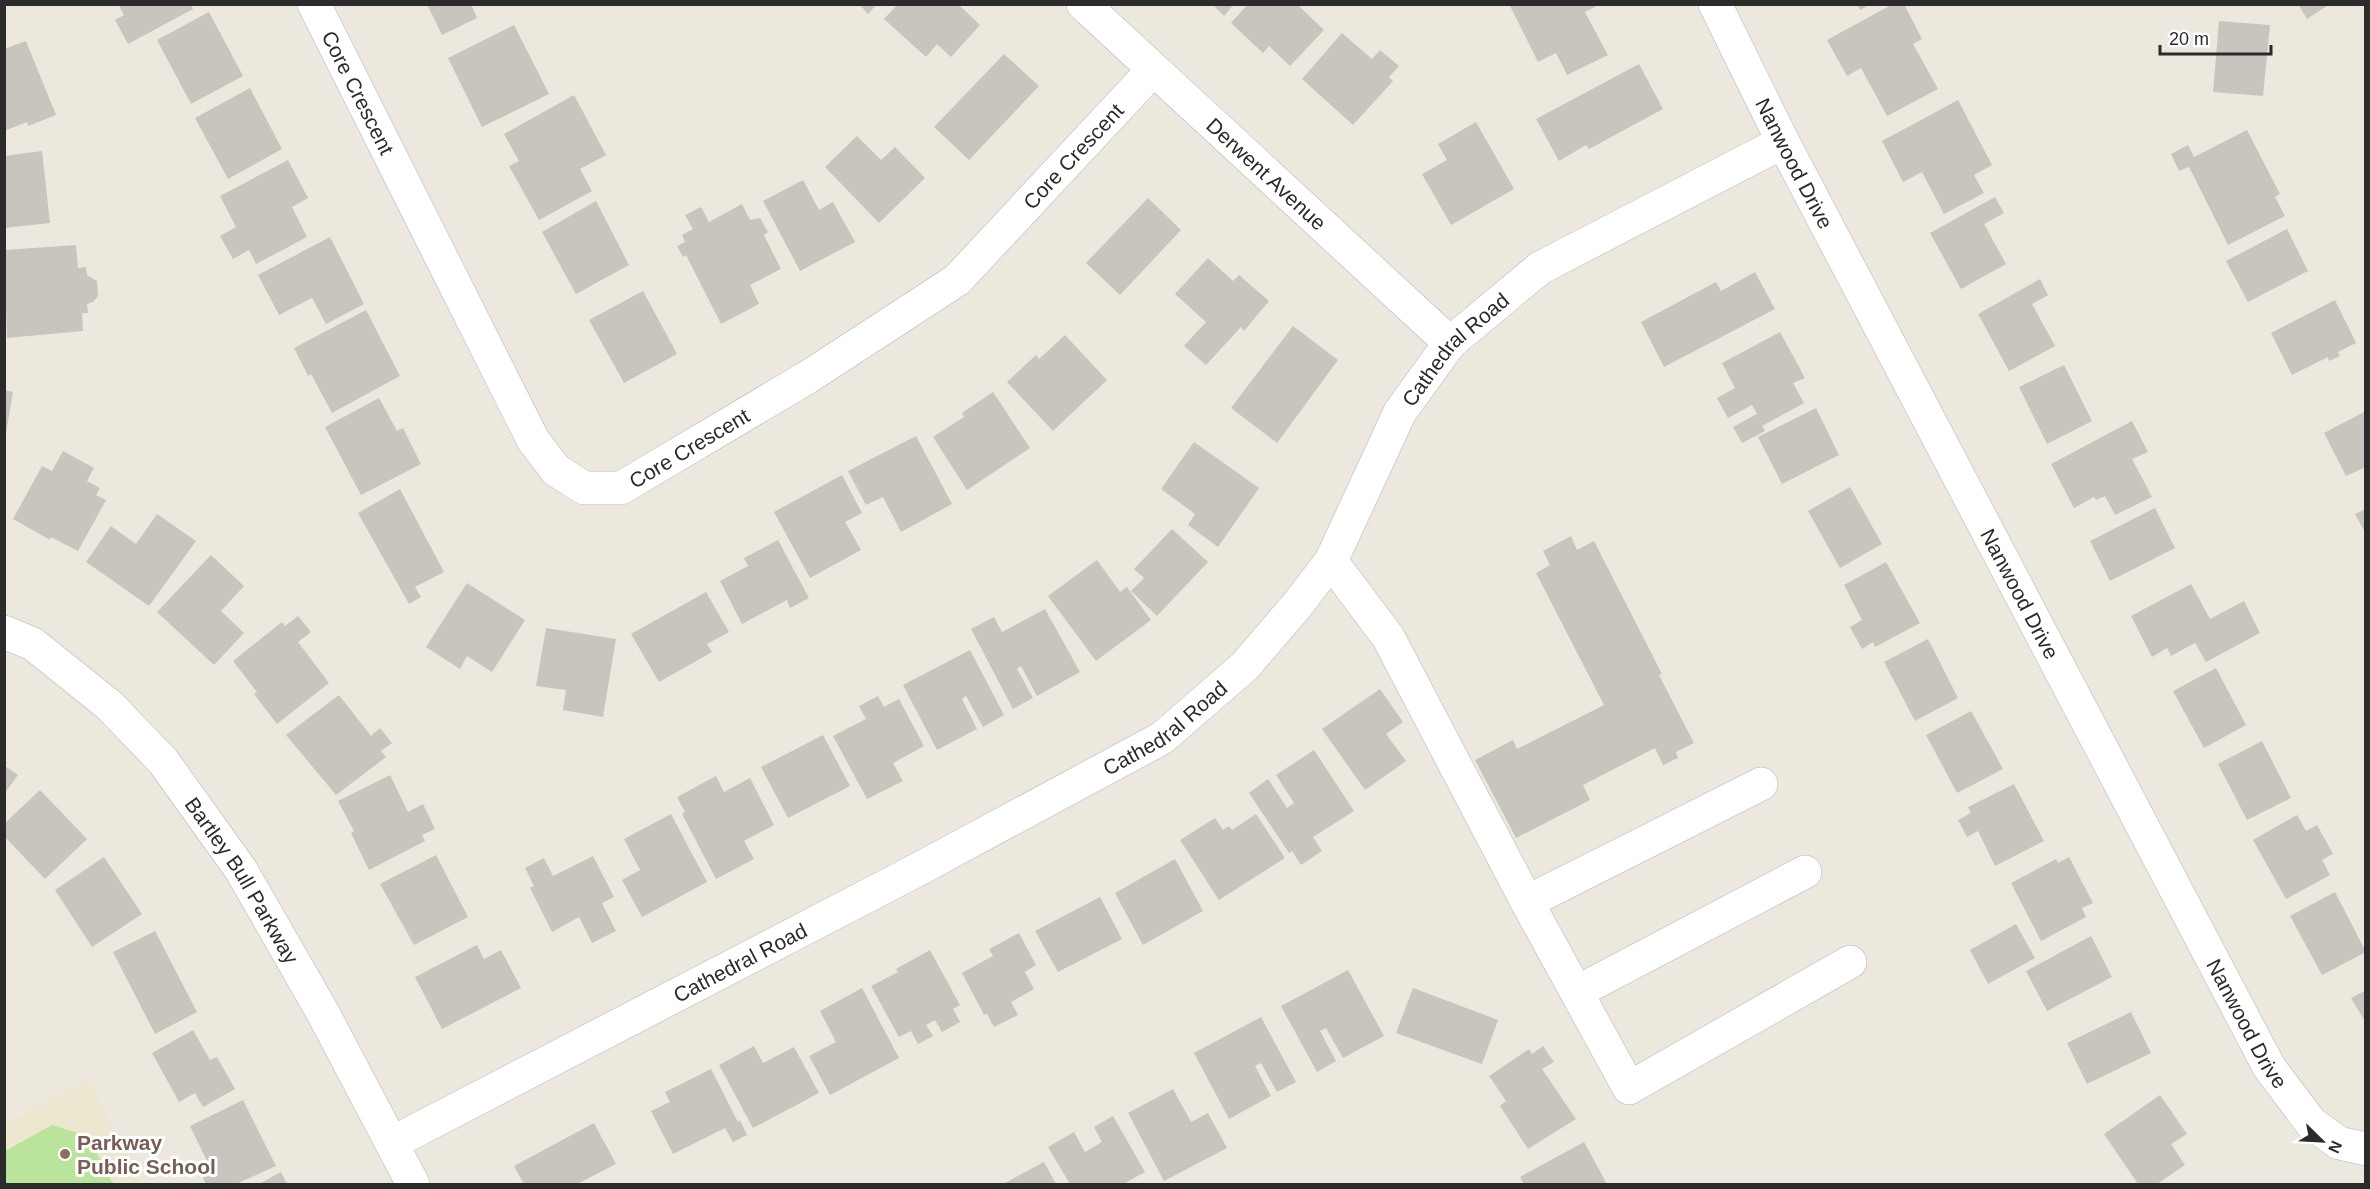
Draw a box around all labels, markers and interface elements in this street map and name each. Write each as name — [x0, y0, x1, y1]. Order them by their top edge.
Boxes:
scale bar — [2160, 18, 2271, 56]
street label: Core Crescent — [318, 27, 399, 158]
text: 20 m — [2169, 29, 2209, 49]
street label: Nanwood Drive — [1752, 94, 1838, 232]
street label: Core Crescent — [1018, 98, 1128, 213]
street label: Derwent Avenue — [1202, 113, 1331, 234]
street label: Cathedral Road — [1397, 288, 1513, 410]
street label: Core Crescent — [625, 403, 753, 492]
street label: Nanwood Drive — [1977, 525, 2064, 663]
street label: Cathedral Road — [1099, 676, 1231, 779]
street label: Bartley Bull Parkway — [181, 793, 304, 968]
street label: Cathedral Road — [669, 918, 810, 1006]
street label: Nanwood Drive — [2203, 955, 2292, 1092]
north arrow — [2292, 1111, 2352, 1171]
place label: Parkway Public School — [77, 1131, 216, 1178]
text: N — [2325, 1138, 2345, 1156]
marker: Parkway Public School — [58, 1147, 72, 1161]

